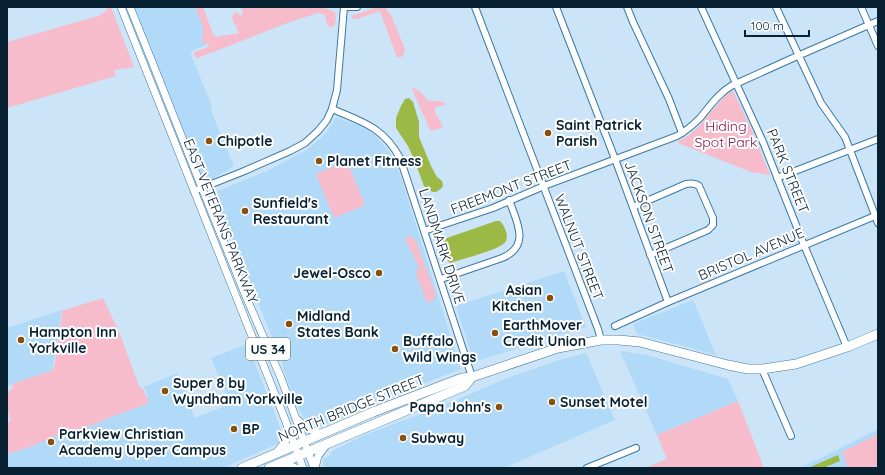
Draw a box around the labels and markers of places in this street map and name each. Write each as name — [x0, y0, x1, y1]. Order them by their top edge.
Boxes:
place label: Saint Patrick Parish — [556, 116, 642, 150]
marker: Saint Patrick Parish — [543, 128, 553, 138]
place label: Chipotle — [217, 132, 272, 150]
marker: Chipotle — [204, 136, 214, 146]
place label: Planet Fitness — [327, 152, 422, 170]
marker: Planet Fitness — [314, 156, 324, 166]
place label: Sunfield's Restaurant — [253, 194, 329, 228]
marker: Sunfield's Restaurant — [240, 206, 250, 216]
place label: Jewel-Osco — [293, 264, 371, 282]
marker: Jewel-Osco — [374, 268, 384, 278]
place label: Asian Kitchen — [492, 281, 542, 315]
marker: Asian Kitchen — [545, 293, 555, 303]
place label: Midland States Bank — [297, 307, 379, 341]
place label: EarthMover Credit Union — [503, 316, 586, 350]
marker: Midland States Bank — [284, 319, 294, 329]
place label: Hampton Inn Yorkville — [29, 323, 117, 357]
marker: EarthMover Credit Union — [490, 328, 500, 338]
place label: Buffalo Wild Wings — [403, 332, 476, 366]
marker: Hampton Inn Yorkville — [16, 335, 26, 345]
marker: Buffalo Wild Wings — [390, 344, 400, 354]
place label: Super 8 by Wyndham Yorkville — [173, 374, 303, 408]
marker: Super 8 by Wyndham Yorkville — [160, 386, 170, 396]
place label: Sunset Motel — [560, 393, 647, 411]
marker: Sunset Motel — [547, 397, 557, 407]
place label: Papa John's — [410, 398, 491, 416]
marker: Papa John's — [494, 402, 504, 412]
place label: BP — [242, 420, 260, 438]
marker: BP — [229, 424, 239, 434]
place label: Parkview Christian Academy Upper Campus — [59, 425, 226, 459]
place label: Subway — [411, 429, 464, 447]
marker: Subway — [398, 433, 408, 443]
marker: Parkview Christian Academy Upper Campus — [46, 437, 56, 447]

